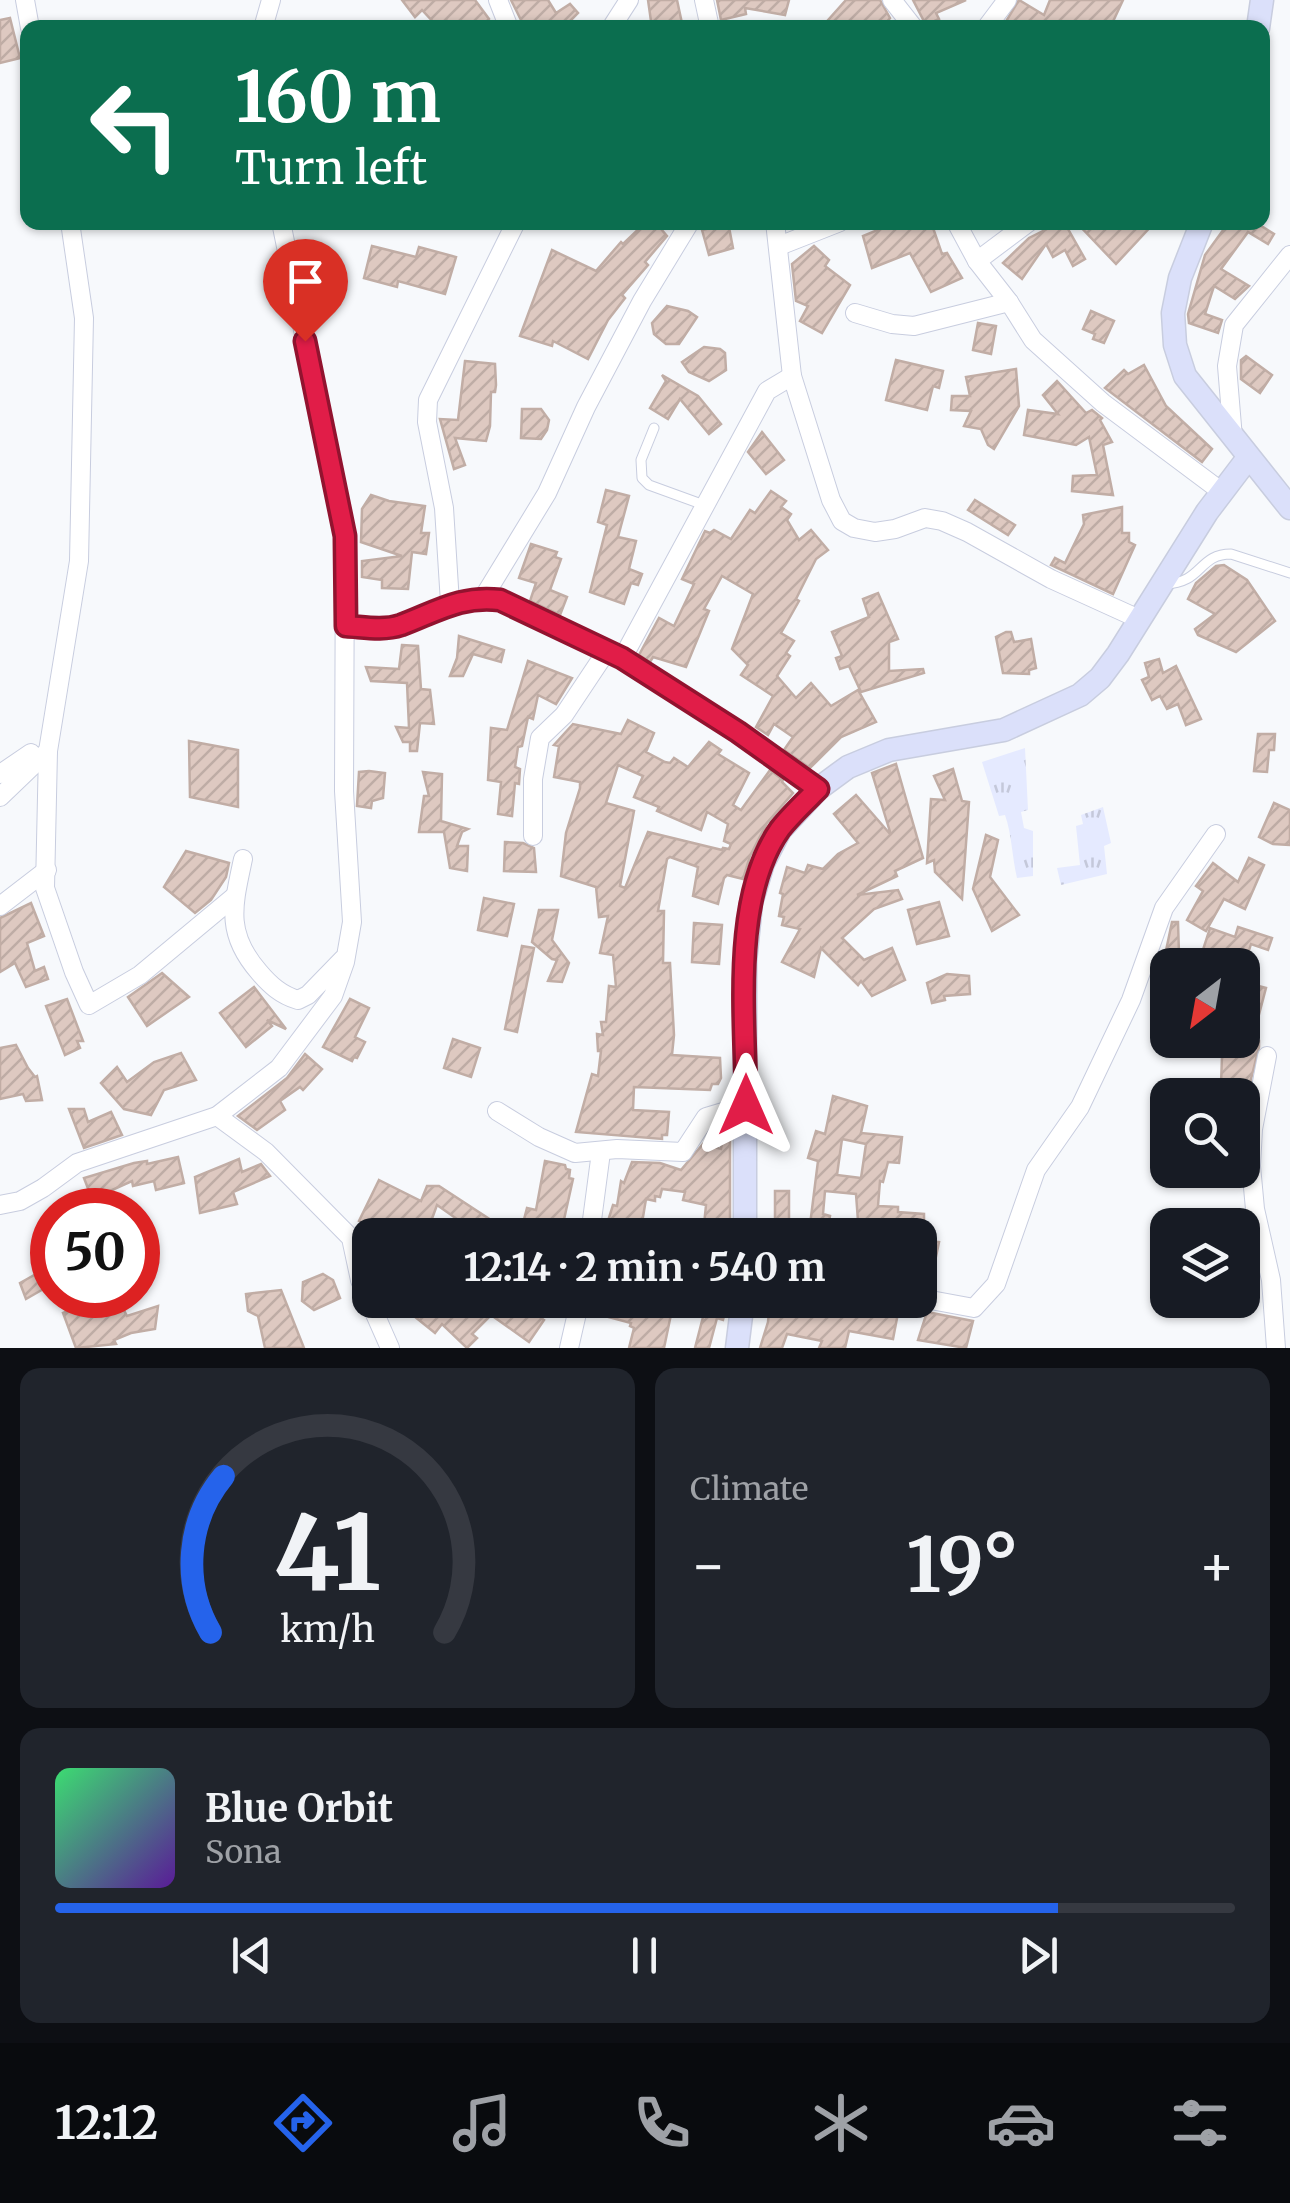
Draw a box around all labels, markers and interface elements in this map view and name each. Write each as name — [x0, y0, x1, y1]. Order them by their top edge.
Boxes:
text: 160 m — [235, 53, 441, 141]
icon: left — [70, 60, 200, 190]
text: Turn left — [235, 140, 427, 196]
pin — [263, 239, 348, 342]
icon: arrive — [278, 254, 333, 309]
north arrow — [1150, 948, 1260, 1058]
map controls — [1150, 948, 1260, 1318]
position arrow — [694, 1053, 798, 1157]
button: search — [1150, 1078, 1260, 1188]
speed limit sign: 50 — [30, 1188, 160, 1318]
button: layers — [1150, 1208, 1260, 1318]
text: 12:14 · 2 min · 540 m — [463, 1244, 826, 1291]
text: Climate — [690, 1469, 808, 1509]
text: 41 — [274, 1488, 381, 1618]
text: 19° — [906, 1518, 1019, 1612]
text: − — [690, 1531, 727, 1600]
text: + — [1198, 1531, 1235, 1600]
text: km/h — [280, 1607, 375, 1652]
text: Blue Orbit — [205, 1785, 393, 1832]
text: Sona — [205, 1832, 281, 1872]
icon: previous — [224, 1928, 279, 1983]
icon: pause — [617, 1928, 672, 1983]
icon: next — [1011, 1928, 1066, 1983]
icon: directions — [268, 2088, 338, 2158]
icon: music — [447, 2088, 517, 2158]
icon: phone — [627, 2088, 697, 2158]
icon: climate — [806, 2088, 876, 2158]
icon: car — [986, 2088, 1056, 2158]
icon: filters — [1165, 2088, 1235, 2158]
text: 12:12 — [55, 2095, 158, 2151]

